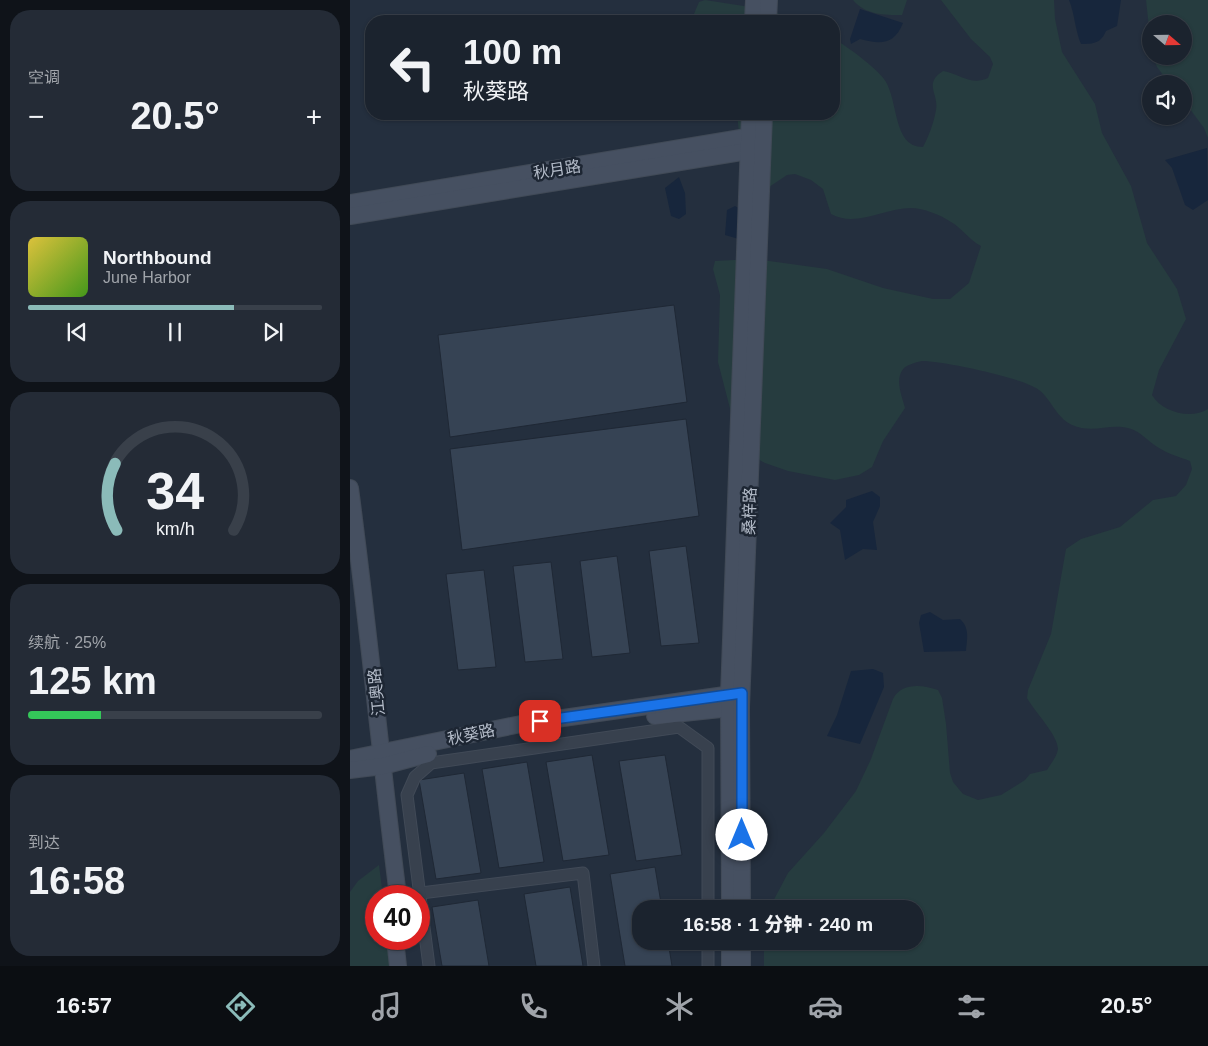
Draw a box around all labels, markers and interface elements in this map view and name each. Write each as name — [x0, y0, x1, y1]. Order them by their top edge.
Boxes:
north arrow — [1142, 15, 1192, 65]
map controls — [1142, 15, 1192, 125]
text: 100 m — [463, 32, 562, 71]
icon: left — [380, 35, 445, 100]
text: 空调 — [28, 69, 60, 86]
button: sound — [1142, 75, 1192, 125]
text: 秋葵路 — [463, 79, 529, 104]
text: 20.5° — [130, 95, 220, 137]
text: − — [28, 101, 44, 132]
text: + — [306, 101, 322, 132]
street label: 秋月路 — [532, 157, 582, 182]
text: Northbound — [103, 247, 212, 268]
text: June Harbor — [103, 269, 191, 286]
icon: previous — [63, 318, 91, 346]
icon: pause — [161, 318, 189, 346]
icon: next — [259, 318, 287, 346]
text: 34 — [146, 462, 204, 520]
street label: 桑梓路 — [740, 487, 759, 535]
text: km/h — [156, 519, 194, 539]
text: 续航 · 25% — [28, 634, 106, 651]
text: 125 km — [28, 660, 157, 702]
street label: 江奥路 — [366, 667, 387, 717]
pin — [519, 700, 561, 742]
icon: arrive — [526, 707, 554, 735]
street label: 秋葵路 — [446, 721, 496, 748]
position arrow — [715, 808, 767, 860]
text: 到达 — [28, 834, 60, 851]
text: 16:58 — [28, 860, 125, 902]
speed limit sign: 40 — [365, 885, 430, 950]
text: 16:58 · 1 分钟 · 240 m — [683, 914, 873, 935]
icon: directions — [223, 989, 258, 1024]
icon: music — [369, 989, 404, 1024]
icon: phone — [516, 989, 551, 1024]
icon: climate — [662, 989, 697, 1024]
icon: car — [808, 989, 843, 1024]
icon: filters — [954, 989, 989, 1024]
text: 16:57 — [56, 993, 112, 1018]
text: 20.5° — [1101, 993, 1152, 1018]

